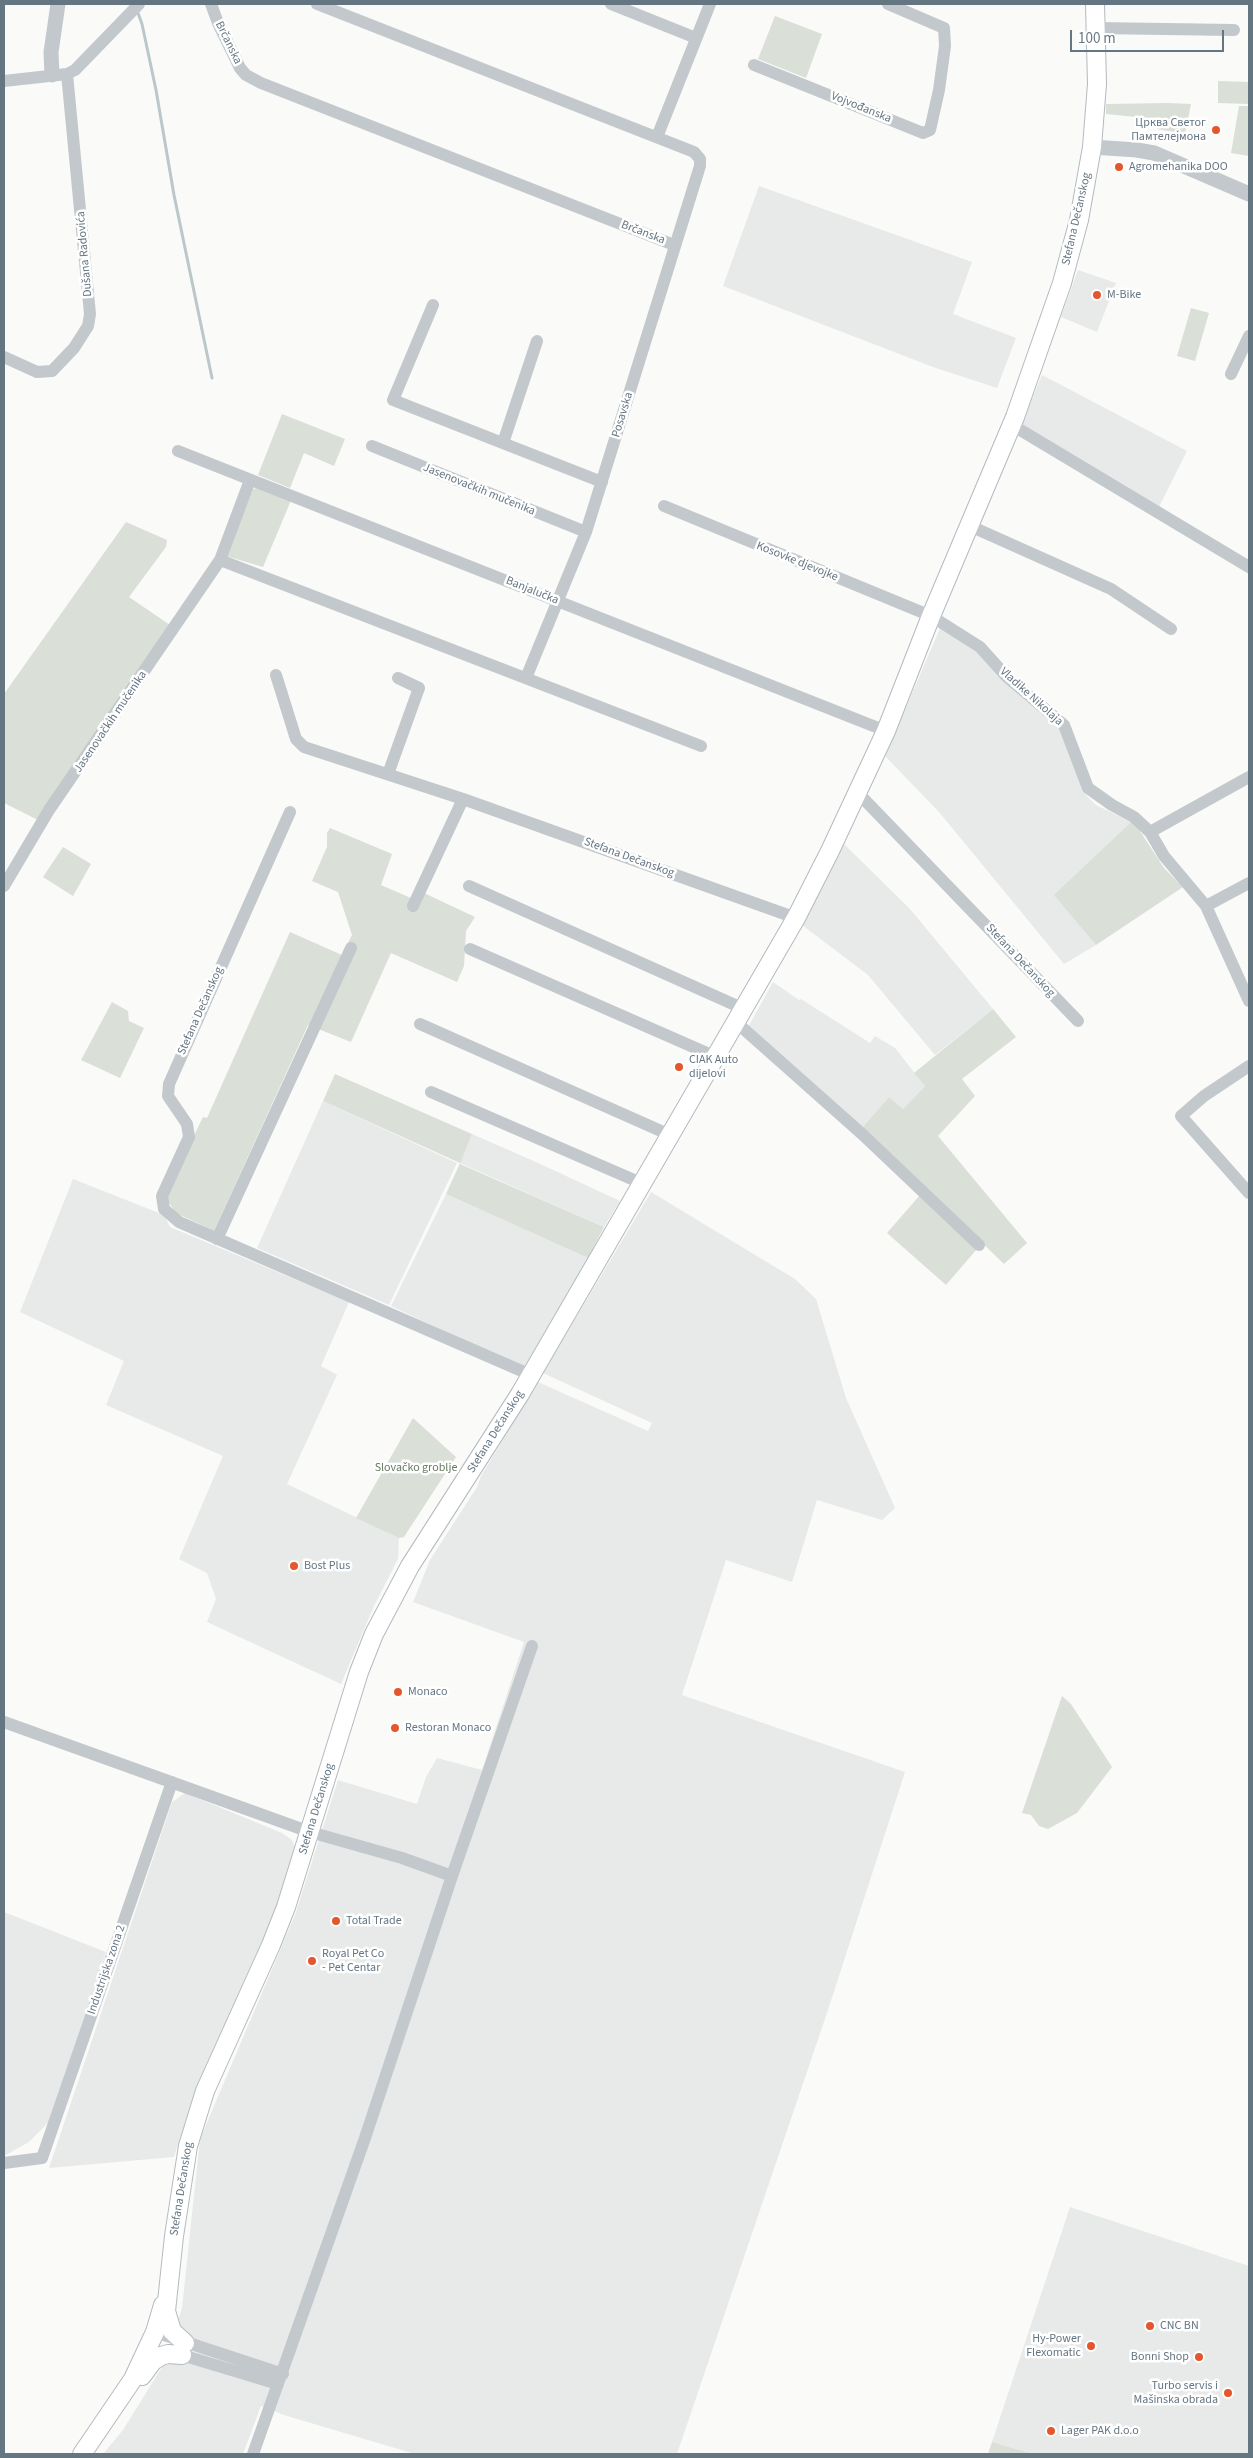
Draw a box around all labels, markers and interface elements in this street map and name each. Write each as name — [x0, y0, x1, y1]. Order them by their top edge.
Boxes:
street label: Brčanska — [211, 19, 245, 67]
scale bar — [1073, 20, 1227, 52]
text: 100 m — [1078, 28, 1116, 49]
street label: Vojvođanska — [829, 89, 893, 127]
place label: Црква Светог Памтелејмона — [1131, 116, 1206, 144]
marker: Црква Светог Памтелејмона — [1210, 124, 1222, 136]
place label: Agromehanika DOO — [1129, 160, 1228, 174]
marker: Agromehanika DOO — [1113, 161, 1125, 173]
street label: Stefana Dečanskog — [1059, 171, 1095, 267]
street label: Dušana Radovića — [74, 211, 96, 297]
street label: Brčanska — [619, 218, 667, 248]
place label: M-Bike — [1107, 288, 1141, 302]
marker: M-Bike — [1091, 289, 1103, 301]
street label: Posavska — [609, 391, 637, 439]
street label: Jasenovačkih mučenika — [421, 461, 537, 519]
street label: Kosovke djevojke — [754, 539, 840, 585]
street label: Banjalučka — [504, 574, 560, 608]
street label: Vladike Nikolaja — [996, 665, 1066, 729]
street label: Jasenovačkih mučenika — [72, 668, 150, 776]
street label: Stefana Dečanskog — [582, 835, 676, 881]
street label: Stefana Dečanskog — [982, 921, 1058, 1001]
street label: Stefana Dečanskog — [175, 965, 227, 1057]
place label: CIAK Auto dijelovi — [689, 1053, 738, 1081]
marker: CIAK Auto dijelovi — [673, 1061, 685, 1073]
street label: Stefana Dečanskog — [465, 1388, 527, 1476]
park label: Slovačko groblje — [375, 1461, 457, 1475]
place label: Bost Plus — [304, 1559, 350, 1573]
marker: Bost Plus — [288, 1560, 300, 1572]
place label: Monaco — [408, 1685, 448, 1699]
marker: Monaco — [392, 1686, 404, 1698]
place label: Restoran Monaco — [405, 1721, 491, 1735]
marker: Restoran Monaco — [389, 1722, 401, 1734]
street label: Stefana Dečanskog — [296, 1762, 338, 1856]
place label: Total Trade — [346, 1914, 402, 1928]
marker: Total Trade — [330, 1915, 342, 1927]
street label: Industrijska zona 2 — [85, 1923, 129, 2017]
place label: Royal Pet Co - Pet Centar — [322, 1947, 384, 1975]
marker: Royal Pet Co - Pet Centar — [306, 1955, 318, 1967]
street label: Stefana Dečanskog — [167, 2141, 197, 2237]
place label: CNC BN — [1160, 2319, 1199, 2333]
marker: CNC BN — [1144, 2320, 1156, 2332]
place label: Hy-Power Flexomatic — [1026, 2332, 1081, 2360]
marker: Hy-Power Flexomatic — [1085, 2340, 1097, 2352]
place label: Bonni Shop — [1131, 2350, 1189, 2364]
marker: Bonni Shop — [1193, 2351, 1205, 2363]
place label: Turbo servis i Mašinska obrada — [1134, 2379, 1218, 2407]
marker: Turbo servis i Mašinska obrada — [1222, 2387, 1234, 2399]
place label: Lager PAK d.o.o — [1061, 2424, 1139, 2438]
marker: Lager PAK d.o.o — [1045, 2425, 1057, 2437]

